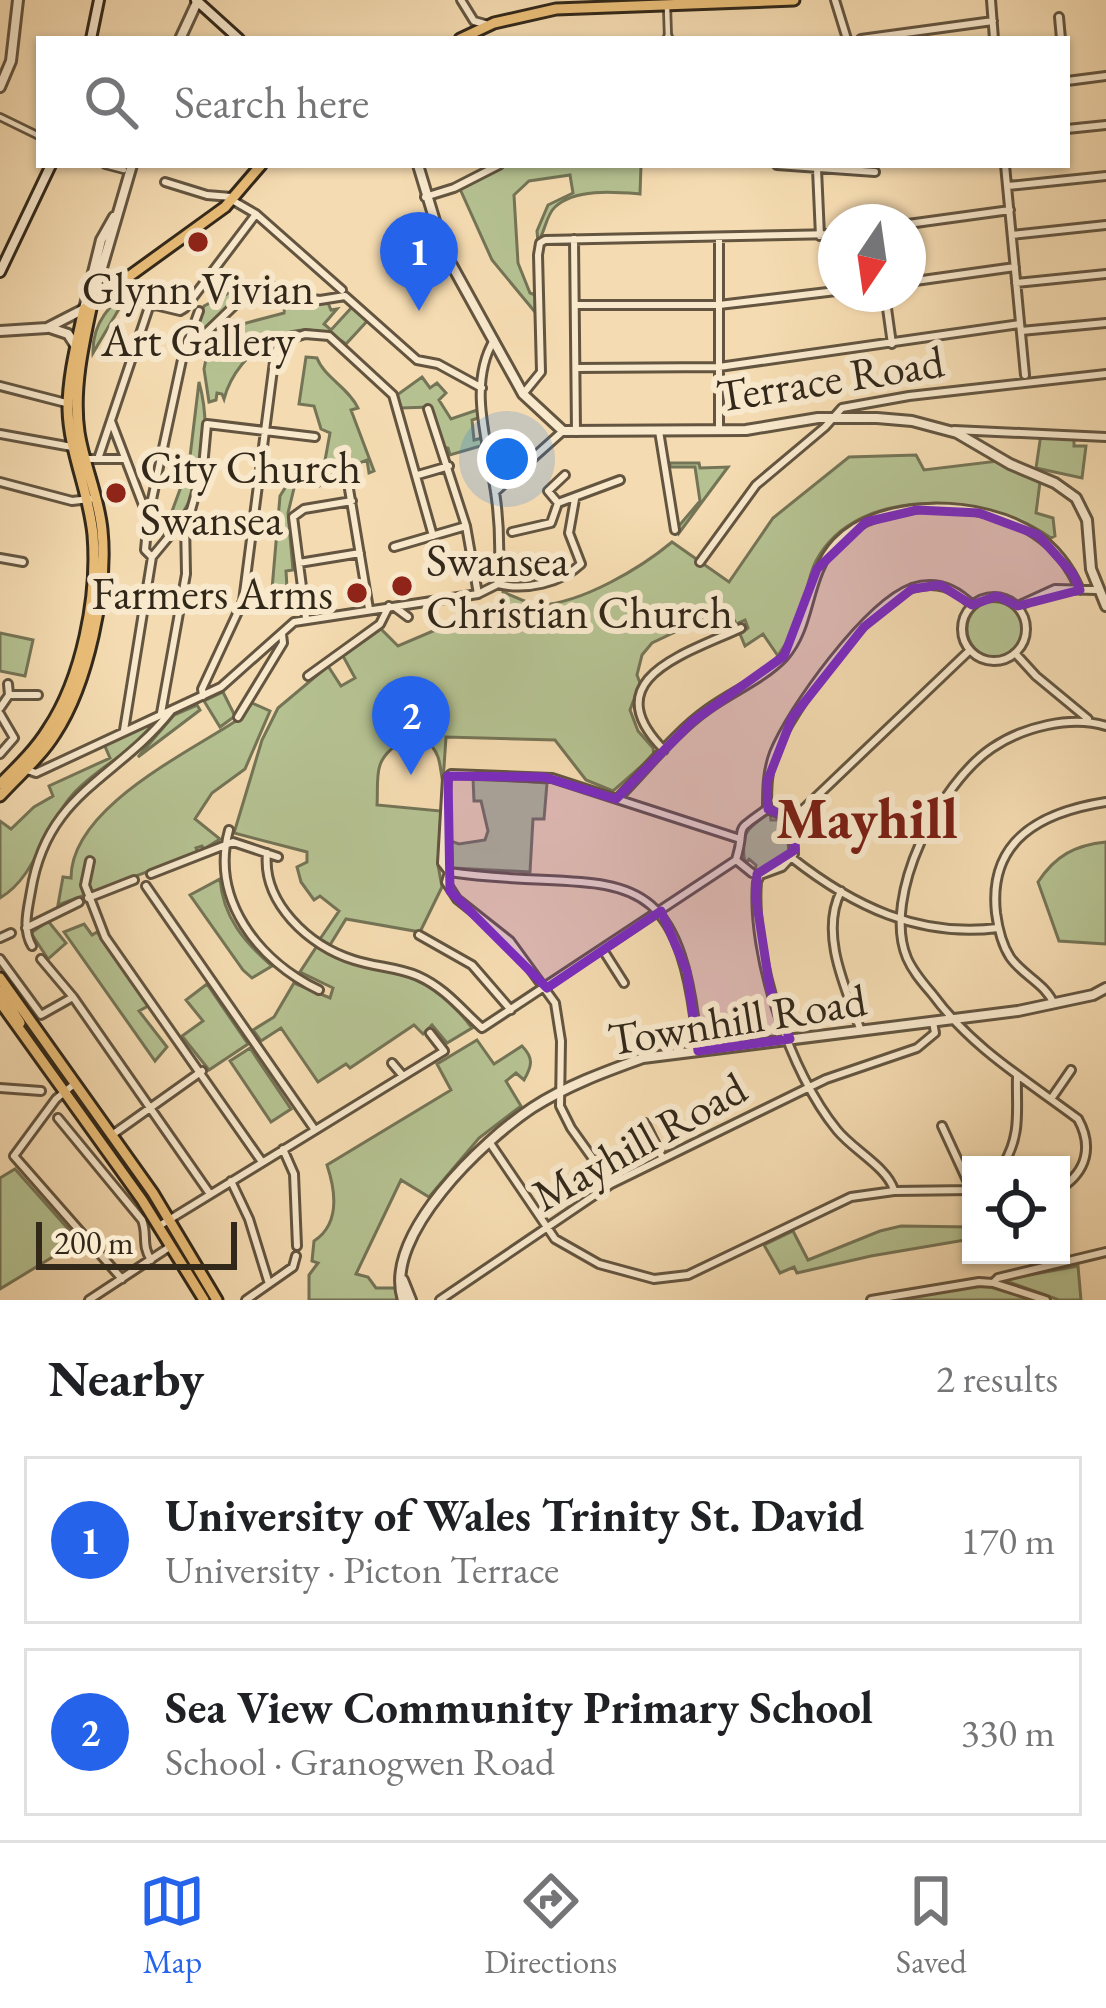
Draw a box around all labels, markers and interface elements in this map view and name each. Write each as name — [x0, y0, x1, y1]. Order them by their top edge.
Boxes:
search box — [36, 36, 1070, 168]
icon: search — [78, 69, 144, 135]
text: Search here — [174, 73, 369, 131]
north arrow — [818, 204, 926, 312]
pin: 1 — [380, 212, 458, 311]
marker: Glynn Vivian Art Gallery — [185, 229, 211, 255]
place label: Glynn Vivian Art Gallery — [82, 259, 314, 369]
street label: Terrace Road — [712, 331, 948, 425]
your location — [477, 429, 537, 489]
place label: City Church Swansea — [140, 438, 361, 548]
marker: City Church Swansea — [103, 480, 129, 506]
place label: Swansea Christian Church — [426, 531, 733, 641]
place label: Farmers Arms — [91, 564, 333, 622]
marker: Swansea Christian Church — [389, 573, 415, 599]
marker: Farmers Arms — [344, 580, 370, 606]
pin: 2 — [372, 676, 450, 775]
district label: Mayhill — [776, 781, 958, 855]
street label: Townhill Road — [604, 970, 870, 1068]
street label: Mayhill Road — [522, 1058, 756, 1224]
map controls — [962, 1156, 1070, 1264]
button: locate — [962, 1156, 1070, 1264]
scale bar — [36, 1216, 237, 1269]
text: 200 m — [54, 1221, 134, 1264]
text: Nearby — [48, 1345, 204, 1411]
text: 2 results — [936, 1353, 1058, 1404]
text: University of Wales Trinity St. David — [165, 1486, 864, 1544]
text: 1 — [80, 1515, 100, 1566]
text: 170 m — [961, 1515, 1055, 1566]
text: University · Picton Terrace — [165, 1544, 559, 1595]
text: Sea View Community Primary School — [165, 1678, 873, 1736]
text: 2 — [80, 1707, 100, 1758]
text: 330 m — [961, 1707, 1055, 1758]
text: School · Granogwen Road — [165, 1736, 555, 1787]
tab: Map — [139, 1868, 205, 1983]
tab: Directions — [484, 1868, 617, 1983]
tab: Saved — [896, 1868, 967, 1983]

